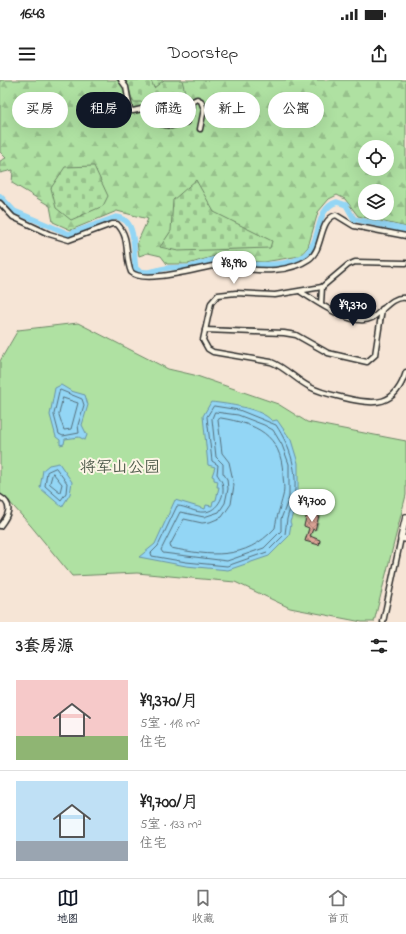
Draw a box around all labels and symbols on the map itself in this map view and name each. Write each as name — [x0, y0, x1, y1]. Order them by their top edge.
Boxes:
pin: ¥8,990 — [201, 251, 267, 285]
pin: ¥9,370 — [320, 293, 386, 327]
park label: 将军山公园 — [80, 456, 160, 480]
pin: ¥9,700 — [279, 489, 345, 523]

